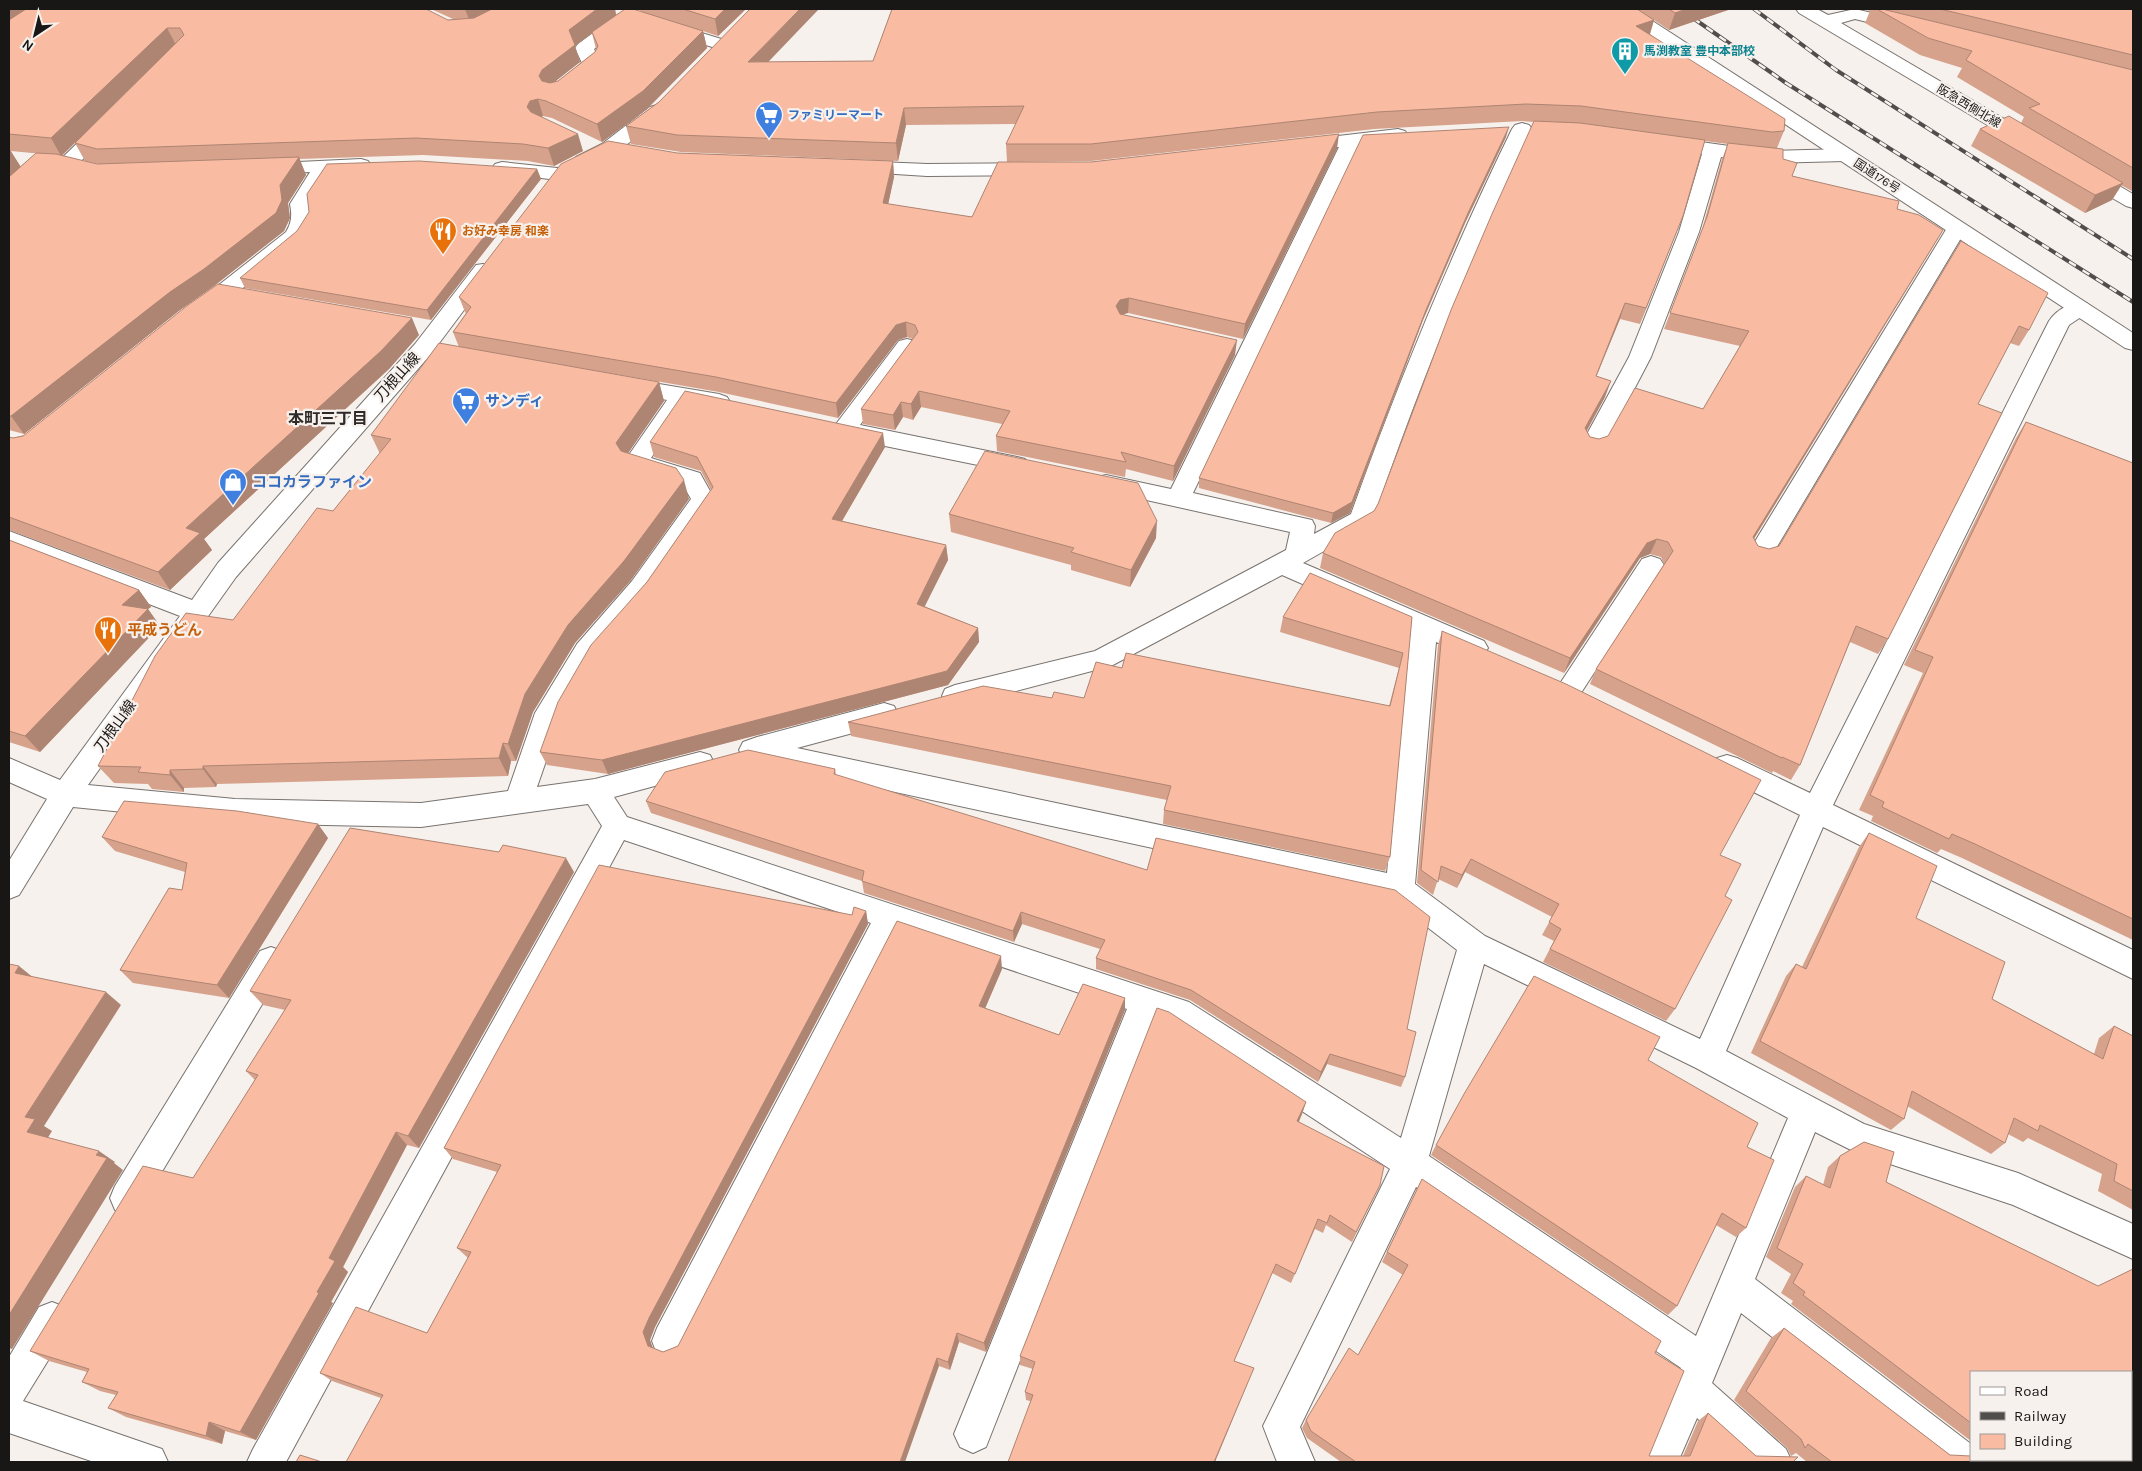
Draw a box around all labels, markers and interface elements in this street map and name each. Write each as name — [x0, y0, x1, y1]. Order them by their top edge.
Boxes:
north arrow — [10, 10, 60, 60]
text: N — [19, 35, 37, 55]
building icon: 馬渕教室 豊中本部校 — [1610, 36, 1640, 75]
place label: 馬渕教室 豊中本部校 — [1644, 44, 1755, 58]
street label: 阪急西側北線 — [1935, 81, 2003, 131]
supermarket icon: ファミリーマート — [754, 100, 784, 139]
place label: ファミリーマート — [788, 108, 884, 122]
street label: 国道176号 — [1851, 156, 1903, 196]
restaurant icon: お好み幸房 和楽 — [428, 216, 458, 255]
place label: お好み幸房 和楽 — [462, 224, 549, 238]
street label: 刀根山線 — [370, 349, 424, 405]
supermarket icon: サンディ — [451, 386, 481, 425]
place label: サンディ — [485, 392, 544, 410]
district label: 本町三丁目 — [288, 409, 368, 428]
shop icon: ココカラファイン — [218, 467, 248, 506]
place label: ココカラファイン — [252, 473, 372, 491]
restaurant icon: 平成うどん — [93, 615, 123, 654]
place label: 平成うどん — [127, 621, 202, 639]
street label: 刀根山線 — [90, 696, 140, 756]
legend — [1970, 1371, 2132, 1461]
text: Road — [2014, 1382, 2049, 1400]
text: Railway — [2014, 1407, 2066, 1425]
text: Building — [2014, 1432, 2072, 1450]

